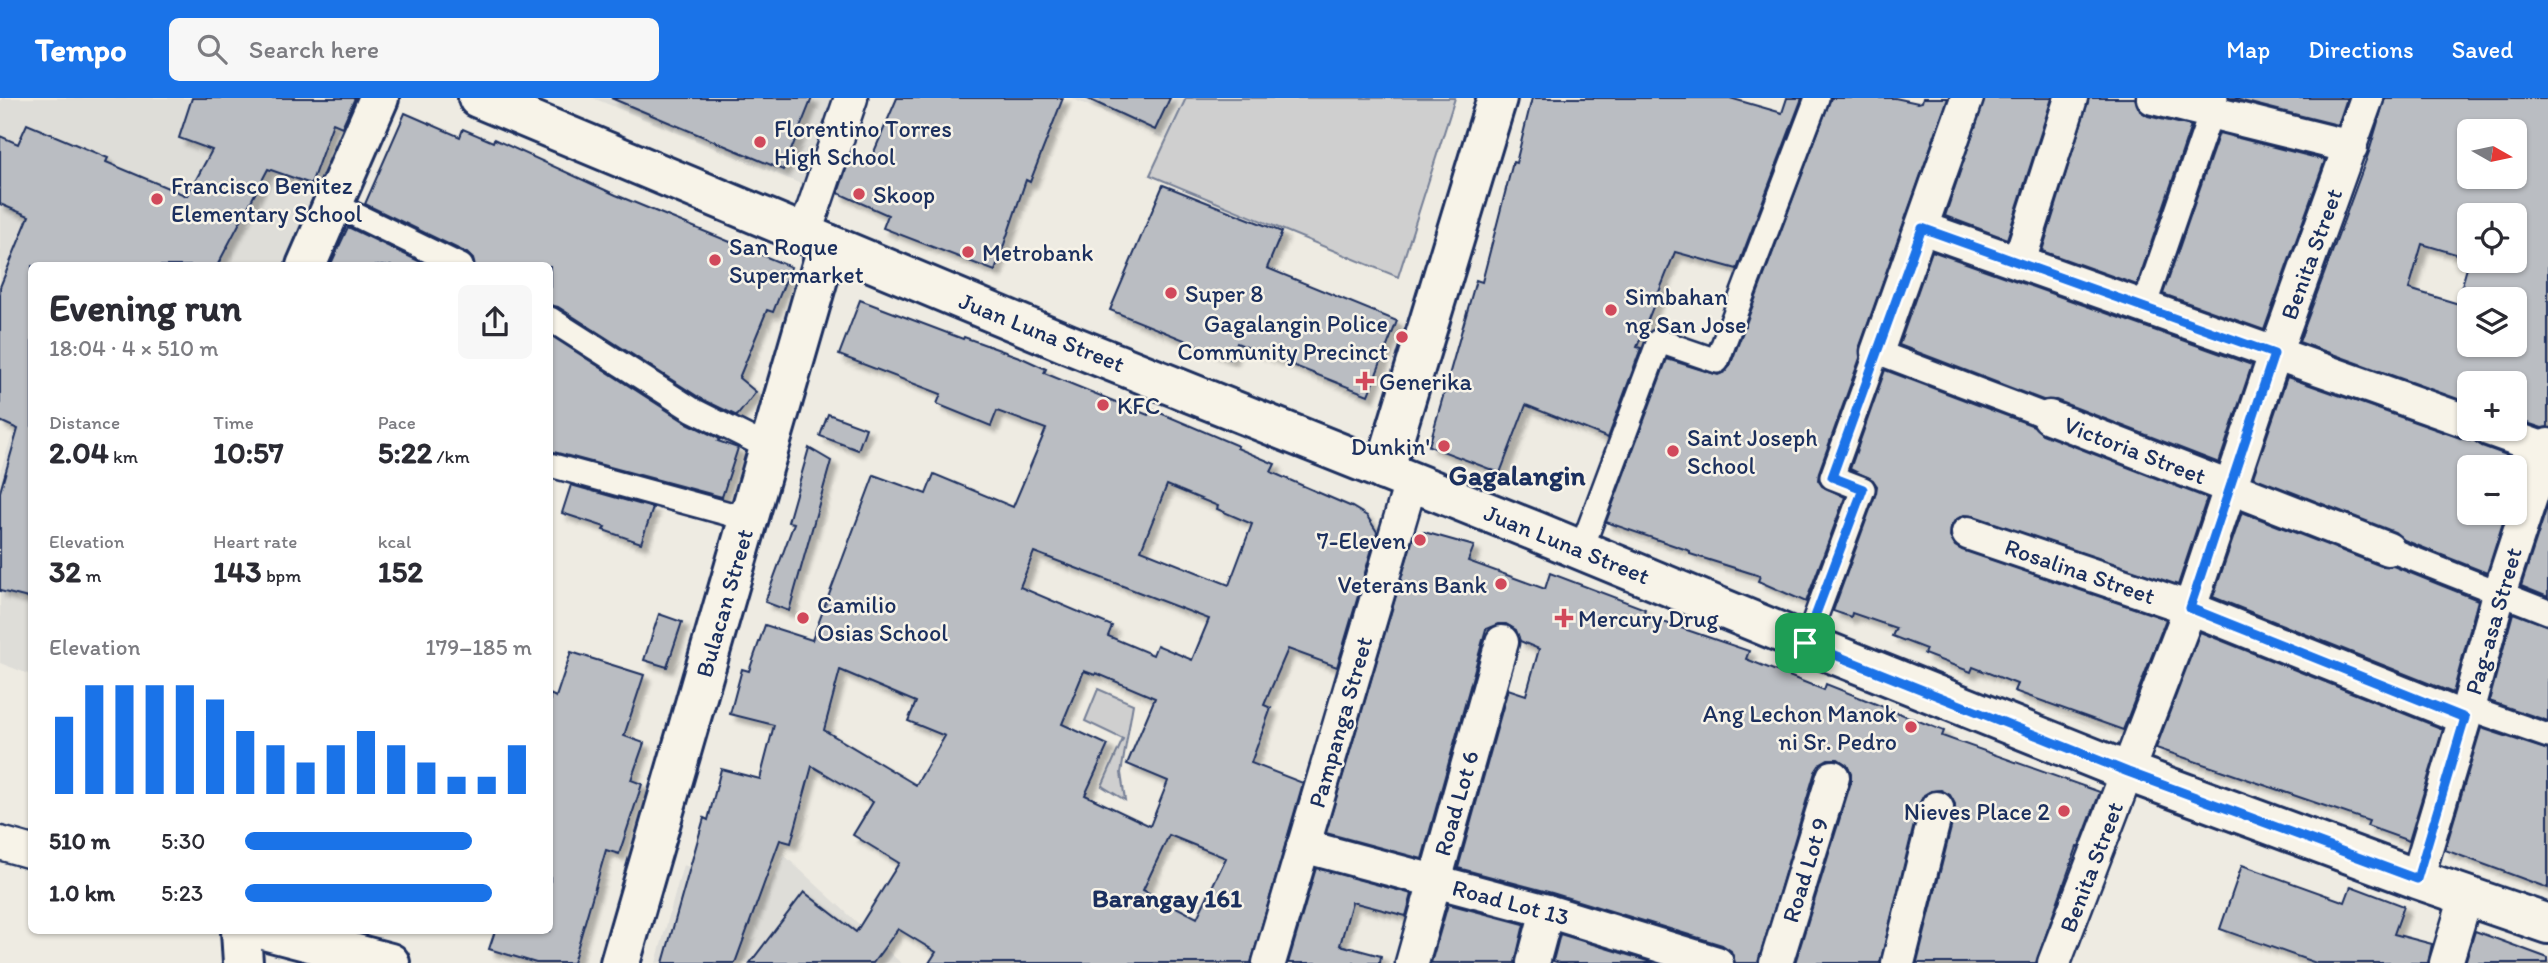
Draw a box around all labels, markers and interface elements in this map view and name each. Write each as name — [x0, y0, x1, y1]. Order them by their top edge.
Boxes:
search box — [169, 18, 659, 81]
text: Tempo — [35, 30, 127, 69]
icon: search — [193, 30, 231, 68]
text: Search here — [249, 33, 379, 65]
text: Map — [2226, 35, 2270, 64]
text: Directions — [2308, 35, 2414, 64]
text: Saved — [2452, 35, 2513, 64]
place label: Florentino Torres High School — [774, 114, 952, 171]
north arrow — [2457, 119, 2527, 189]
map controls — [2457, 119, 2527, 525]
marker: Florentino Torres High School — [752, 134, 768, 150]
place label: Francisco Benitez Elementary School — [171, 171, 363, 228]
place label: Skoop — [873, 180, 935, 209]
street label: Benita Street — [2274, 184, 2348, 323]
marker: Skoop — [851, 186, 867, 202]
marker: Francisco Benitez Elementary School — [149, 191, 165, 207]
button: locate — [2457, 203, 2527, 273]
place label: San Roque Supermarket — [729, 232, 864, 289]
place label: Metrobank — [982, 238, 1093, 267]
marker: Metrobank — [960, 244, 976, 260]
marker: San Roque Supermarket — [707, 252, 723, 268]
place label: Super 8 — [1185, 279, 1263, 308]
place label: Simbahan ng San Jose — [1625, 282, 1747, 339]
text: Evening run — [49, 285, 242, 331]
button: share — [458, 285, 532, 359]
marker: Super 8 — [1163, 285, 1179, 301]
street label: Juan Luna Street — [955, 286, 1129, 378]
button: layers — [2457, 287, 2527, 357]
marker: Simbahan ng San Jose — [1603, 302, 1619, 318]
place label: Gagalangin Police Community Precinct — [1177, 309, 1388, 366]
marker: Gagalangin Police Community Precinct — [1394, 329, 1410, 345]
text: 18:04 · 4 × 510 m — [49, 334, 219, 362]
place label: Generika — [1379, 367, 1473, 396]
button: + — [2457, 371, 2527, 441]
marker: Generika — [1357, 373, 1373, 389]
place label: KFC — [1117, 391, 1160, 420]
marker: KFC — [1095, 397, 1111, 413]
street label: Victoria Street — [2060, 410, 2210, 490]
text: Distance — [49, 411, 120, 434]
text: Time — [213, 411, 254, 434]
text: Pace — [378, 411, 416, 434]
place label: Saint Joseph School — [1687, 423, 1818, 480]
place label: Dunkin' — [1351, 432, 1430, 461]
text: 2.04 — [49, 434, 109, 471]
text: 10:57 — [213, 434, 284, 471]
text: 5:22 — [378, 434, 432, 471]
marker: Dunkin' — [1436, 438, 1452, 454]
marker: Saint Joseph School — [1665, 443, 1681, 459]
text: km — [109, 445, 138, 468]
text: /km — [432, 445, 470, 468]
button: − — [2457, 455, 2527, 525]
district label: Gagalangin — [1449, 458, 1585, 492]
street label: Juan Luna Street — [1480, 498, 1654, 590]
street label: Bulacan Street — [689, 525, 759, 681]
place label: 7-Eleven — [1317, 526, 1406, 555]
text: Elevation — [49, 530, 125, 553]
text: Heart rate — [213, 530, 297, 553]
text: kcal — [378, 530, 411, 553]
marker: 7-Eleven — [1412, 532, 1428, 548]
street label: Rosalina Street — [2001, 532, 2159, 610]
street label: Pag-asa Street — [2458, 544, 2528, 698]
text: 32 — [49, 553, 81, 590]
text: 143 — [213, 553, 262, 590]
text: 152 — [378, 553, 423, 590]
text: m — [81, 564, 101, 587]
text: bpm — [262, 564, 301, 587]
place label: Veterans Bank — [1338, 570, 1488, 599]
marker: Veterans Bank — [1493, 576, 1509, 592]
place label: Camilio Osias School — [817, 590, 948, 647]
place label: Mercury Drug — [1578, 604, 1719, 633]
marker: Camilio Osias School — [795, 610, 811, 626]
marker: Mercury Drug — [1556, 610, 1572, 626]
pin — [1775, 613, 1835, 673]
icon: arrive — [1786, 624, 1824, 662]
text: Elevation — [49, 633, 140, 661]
text: 179–185 m — [425, 633, 532, 661]
street label: Pampanga Street — [1302, 633, 1378, 811]
place label: Ang Lechon Manok ni Sr. Pedro — [1703, 699, 1898, 756]
marker: Ang Lechon Manok ni Sr. Pedro — [1903, 719, 1919, 735]
street label: Road Lot 6 — [1427, 747, 1485, 859]
place label: Nieves Place 2 — [1904, 797, 2050, 826]
street label: Benita Street — [2053, 798, 2129, 936]
marker: Nieves Place 2 — [2056, 803, 2072, 819]
street label: Road Lot 9 — [1775, 814, 1835, 926]
text: 510 m — [49, 827, 110, 855]
text: 5:30 — [161, 827, 205, 855]
street label: Road Lot 13 — [1449, 872, 1573, 932]
text: 1.0 km — [49, 879, 115, 907]
text: 5:23 — [161, 879, 203, 907]
district label: Barangay 161 — [1092, 882, 1242, 914]

